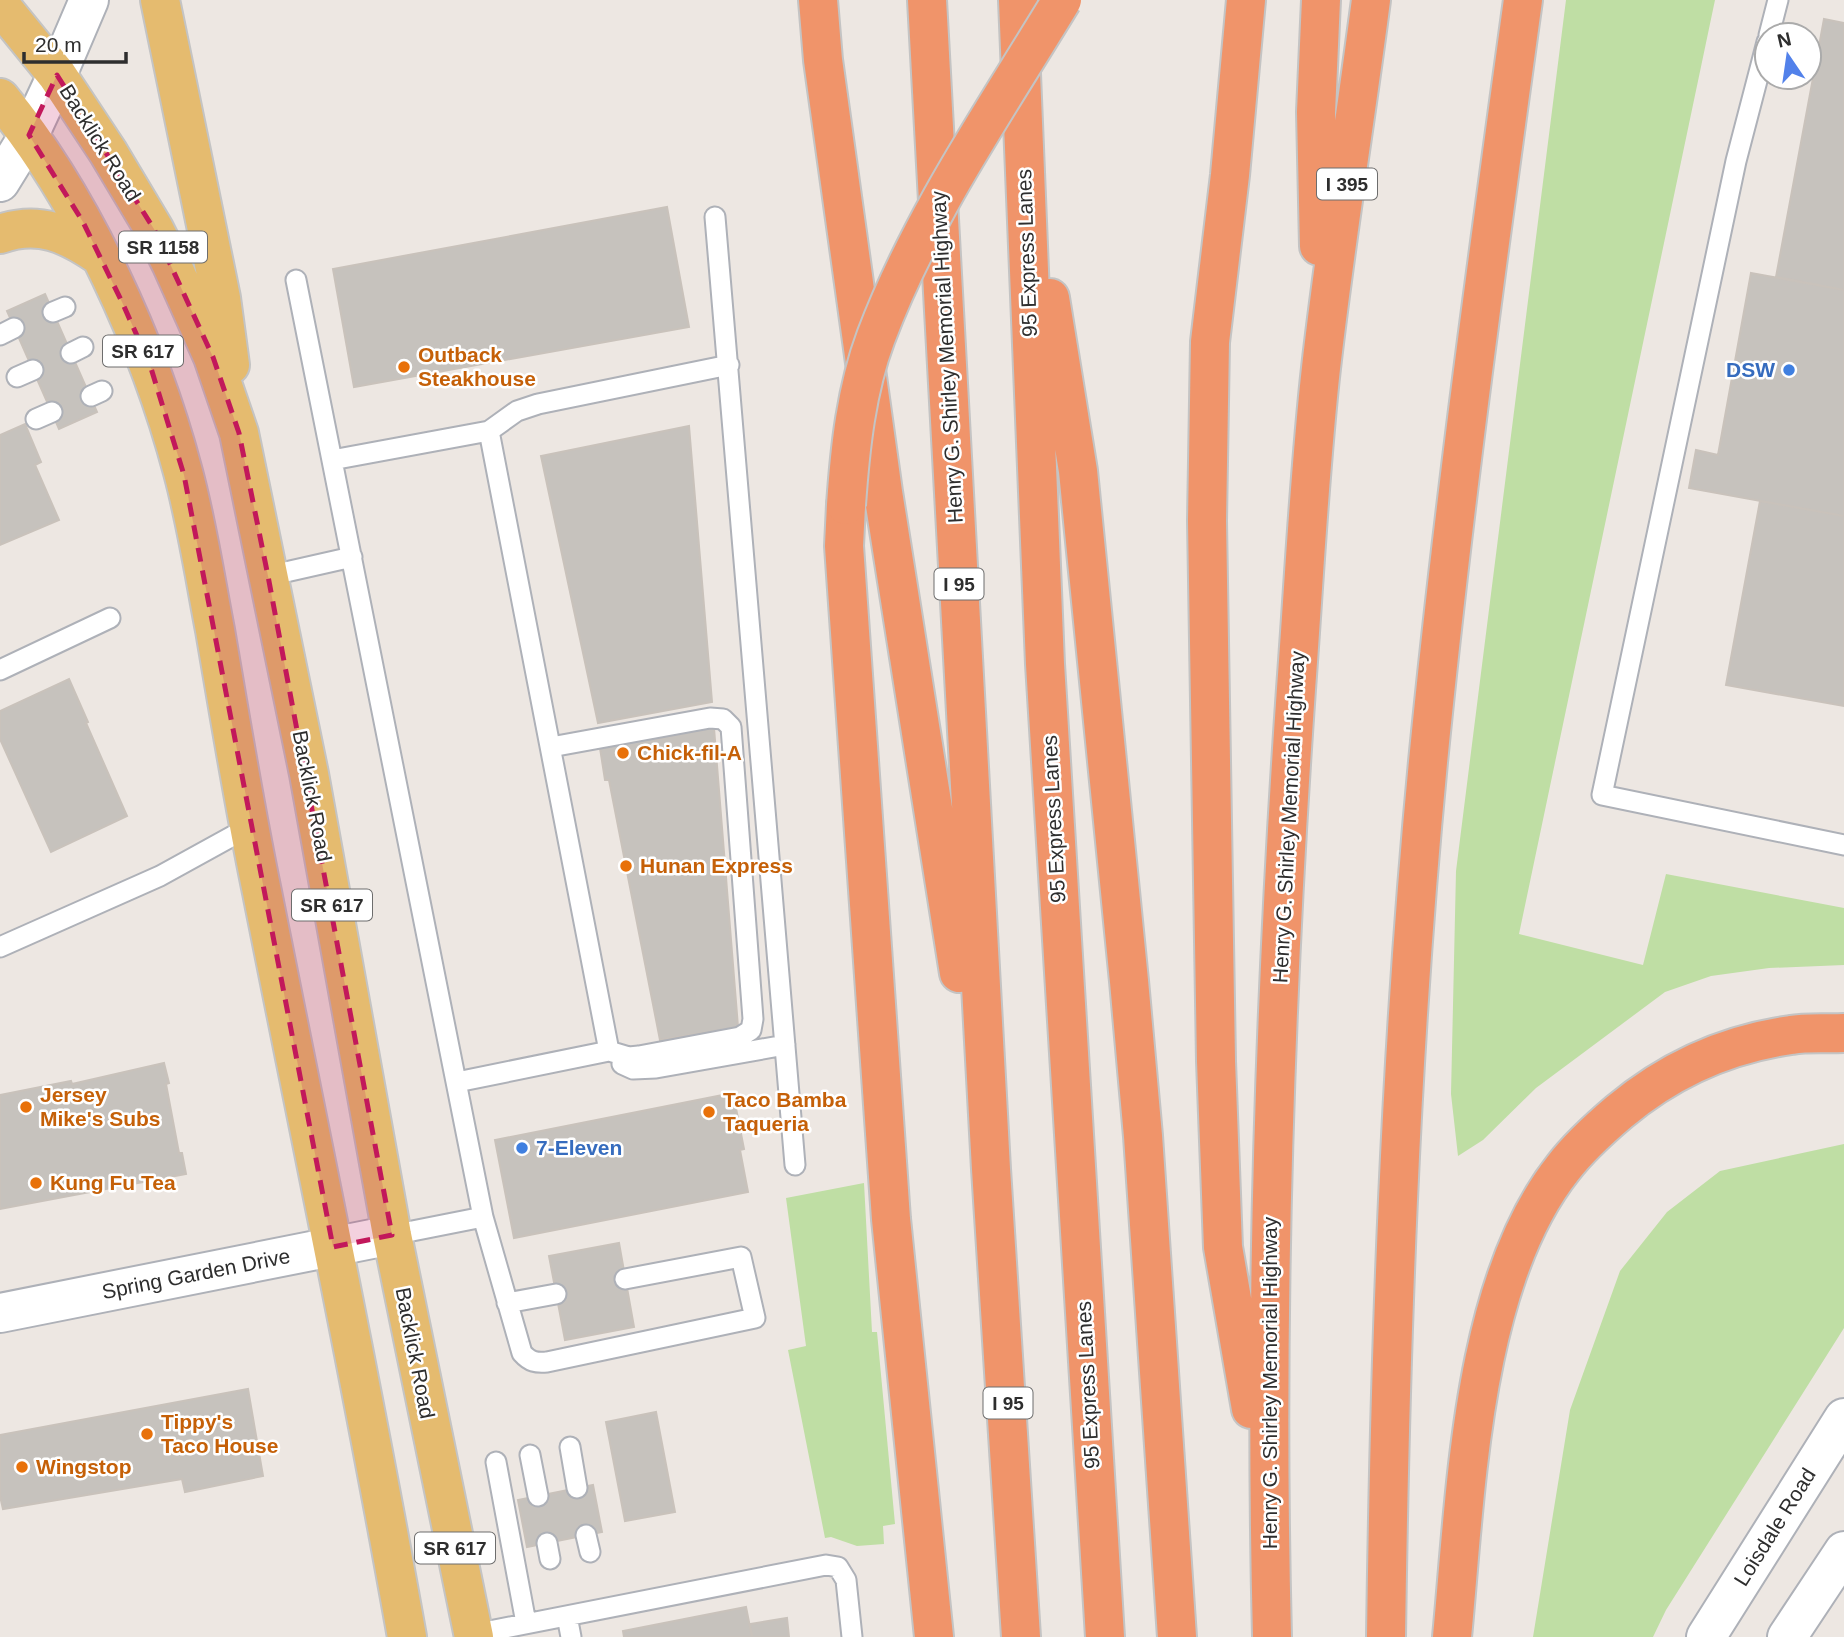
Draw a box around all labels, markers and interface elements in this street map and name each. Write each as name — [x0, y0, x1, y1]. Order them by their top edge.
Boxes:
scale bar — [24, 21, 126, 65]
north arrow — [1753, 21, 1823, 91]
text: N — [1775, 28, 1793, 52]
text: 20 m — [35, 33, 82, 56]
street label: Backlick Road — [55, 80, 145, 205]
road number: I 395 — [1317, 168, 1377, 200]
street label: 95 Express Lanes — [1012, 169, 1041, 337]
street label: Henry G. Shirley Memorial Highway — [926, 190, 967, 524]
road number: SR 1158 — [119, 232, 207, 262]
road number: SR 617 — [103, 336, 183, 366]
place label: Outback Steakhouse — [418, 343, 536, 390]
place label: DSW — [1726, 358, 1775, 381]
marker: Outback Steakhouse — [396, 359, 412, 375]
marker: DSW — [1781, 362, 1797, 378]
road number: I 95 — [934, 568, 984, 600]
street label: Henry G. Shirley Memorial Highway — [1268, 650, 1309, 984]
street label: Backlick Road — [289, 728, 336, 863]
street label: 95 Express Lanes — [1038, 734, 1069, 904]
place label: Chick-fil-A — [637, 741, 742, 764]
marker: Chick-fil-A — [615, 745, 631, 761]
place label: Hunan Express — [640, 854, 793, 877]
marker: Hunan Express — [618, 858, 634, 874]
road number: SR 617 — [292, 890, 372, 920]
place label: Jersey Mike's Subs — [40, 1083, 161, 1130]
place label: Taco Bamba Taqueria — [723, 1088, 847, 1135]
marker: Jersey Mike's Subs — [18, 1099, 34, 1115]
marker: Taco Bamba Taqueria — [701, 1104, 717, 1120]
place label: 7-Eleven — [536, 1136, 622, 1159]
marker: 7-Eleven — [514, 1140, 530, 1156]
place label: Kung Fu Tea — [50, 1171, 176, 1194]
marker: Kung Fu Tea — [28, 1175, 44, 1191]
street label: Henry G. Shirley Memorial Highway — [1258, 1216, 1281, 1549]
street label: Spring Garden Drive — [100, 1244, 292, 1303]
street label: Backlick Road — [392, 1285, 439, 1420]
street label: 95 Express Lanes — [1072, 1300, 1103, 1470]
road number: I 95 — [984, 1387, 1032, 1418]
place label: Tippy's Taco House — [161, 1410, 278, 1457]
marker: Tippy's Taco House — [139, 1426, 155, 1442]
place label: Wingstop — [36, 1455, 131, 1478]
marker: Wingstop — [14, 1459, 30, 1475]
street label: Loisdale Road — [1729, 1464, 1820, 1590]
road number: SR 617 — [415, 1532, 495, 1564]

